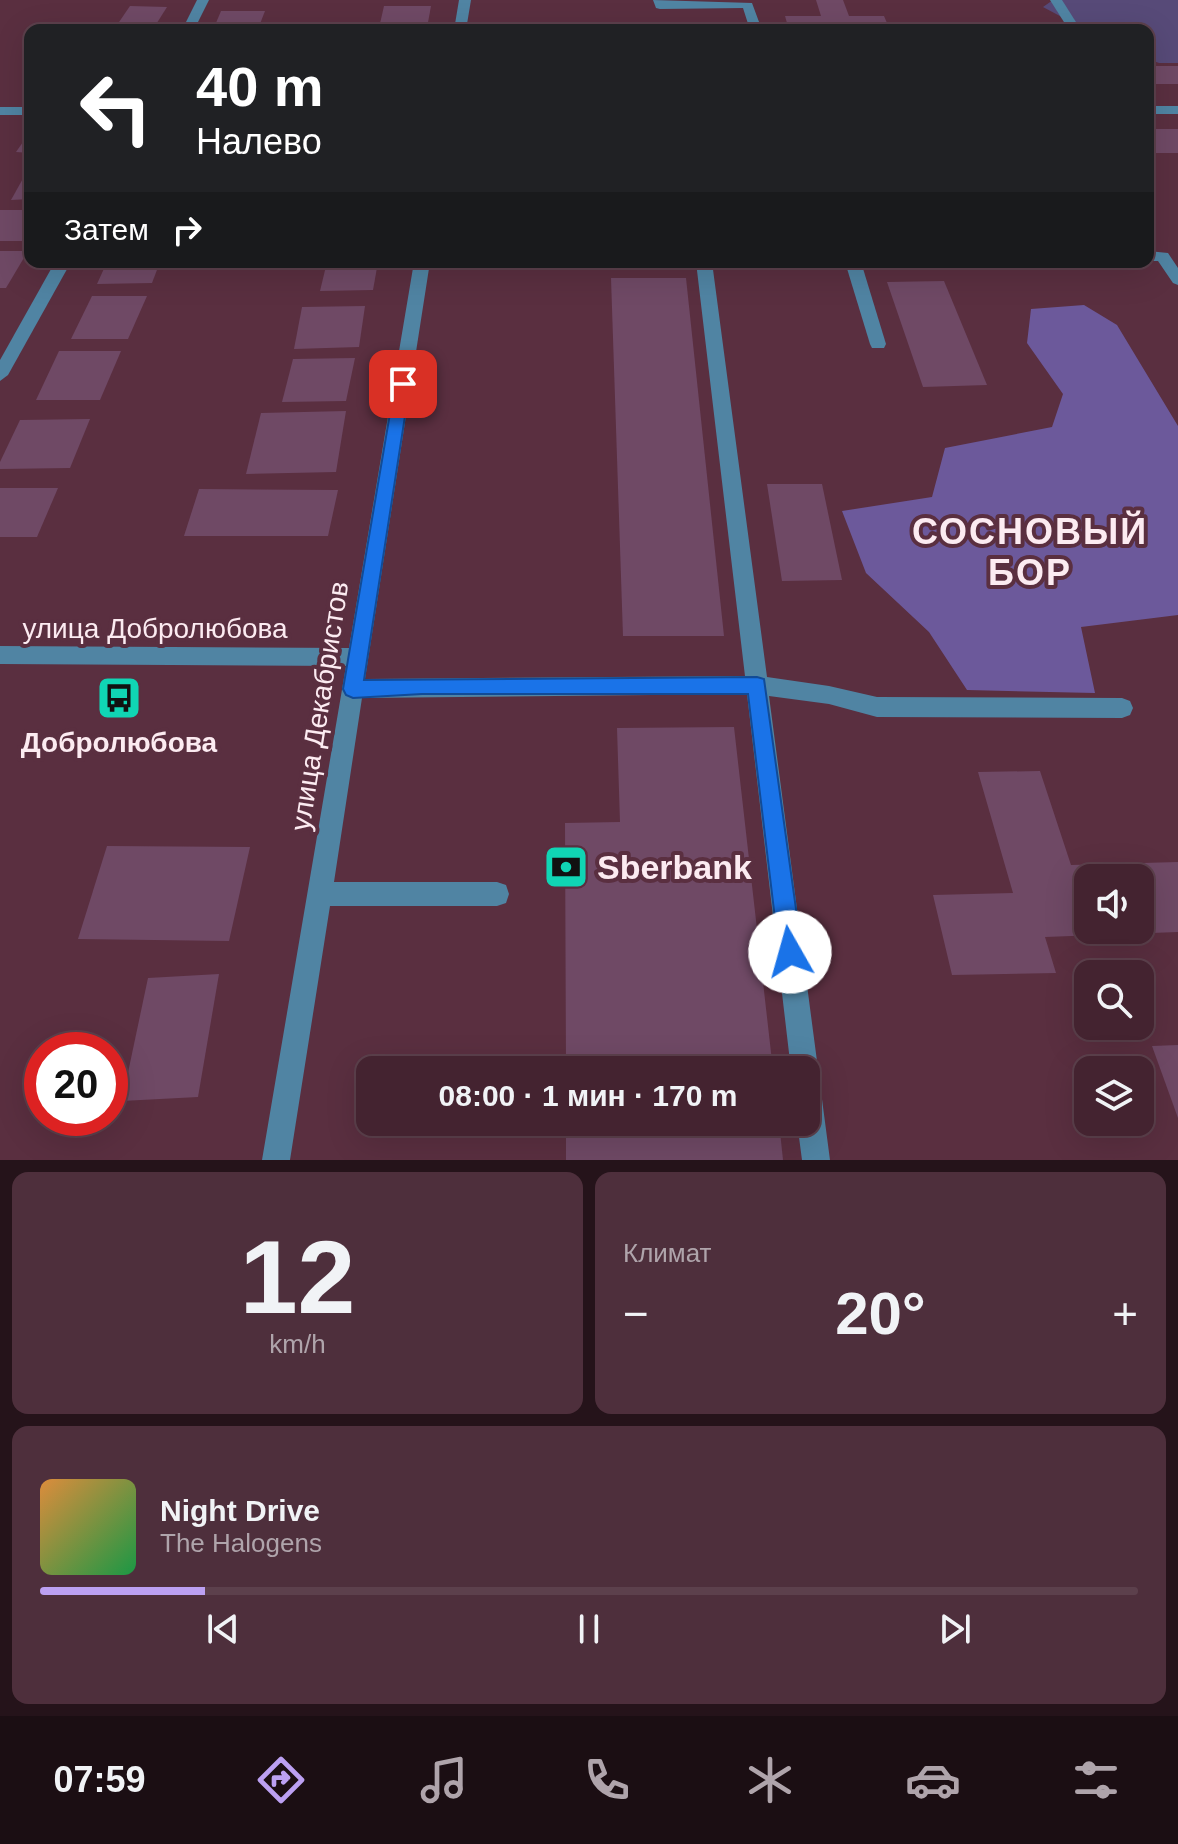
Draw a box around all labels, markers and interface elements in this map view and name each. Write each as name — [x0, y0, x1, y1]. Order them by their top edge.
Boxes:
text: 40 m — [196, 55, 324, 118]
icon: left — [64, 56, 168, 160]
text: Налево — [196, 121, 322, 162]
icon: right — [165, 208, 209, 252]
text: Затем — [64, 213, 149, 246]
pin — [369, 350, 437, 418]
icon: arrive — [381, 362, 425, 406]
district label: СОСНОВЫЙ БОР — [912, 510, 1148, 593]
street label: улица Декабристов — [284, 579, 355, 833]
street label: улица Добролюбова — [22, 613, 288, 644]
bus stop icon: Добролюбова — [95, 674, 143, 722]
place label: Добролюбова — [21, 727, 218, 758]
bank icon: Sberbank — [542, 843, 590, 891]
place label: Sberbank — [597, 848, 752, 886]
map controls — [1074, 864, 1154, 1136]
button: sound — [1074, 864, 1154, 944]
position arrow — [748, 910, 832, 994]
button: search — [1074, 960, 1154, 1040]
speed limit sign: 20 — [24, 1032, 128, 1136]
button: layers — [1074, 1056, 1154, 1136]
text: 08:00 · 1 мин · 170 m — [439, 1079, 737, 1112]
text: 12 — [240, 1219, 355, 1335]
text: Климат — [623, 1238, 712, 1268]
text: 20° — [835, 1280, 926, 1347]
text: − — [623, 1289, 649, 1338]
text: + — [1112, 1289, 1138, 1338]
text: km/h — [269, 1329, 326, 1359]
text: Night Drive — [160, 1494, 320, 1527]
text: The Halogens — [160, 1528, 322, 1558]
icon: previous — [201, 1607, 245, 1651]
icon: pause — [567, 1607, 611, 1651]
icon: next — [933, 1607, 977, 1651]
icon: directions — [253, 1752, 309, 1808]
icon: music — [416, 1752, 472, 1808]
icon: phone — [579, 1752, 635, 1808]
icon: climate — [742, 1752, 798, 1808]
icon: car — [905, 1752, 961, 1808]
icon: filters — [1068, 1752, 1124, 1808]
text: 07:59 — [54, 1759, 146, 1800]

